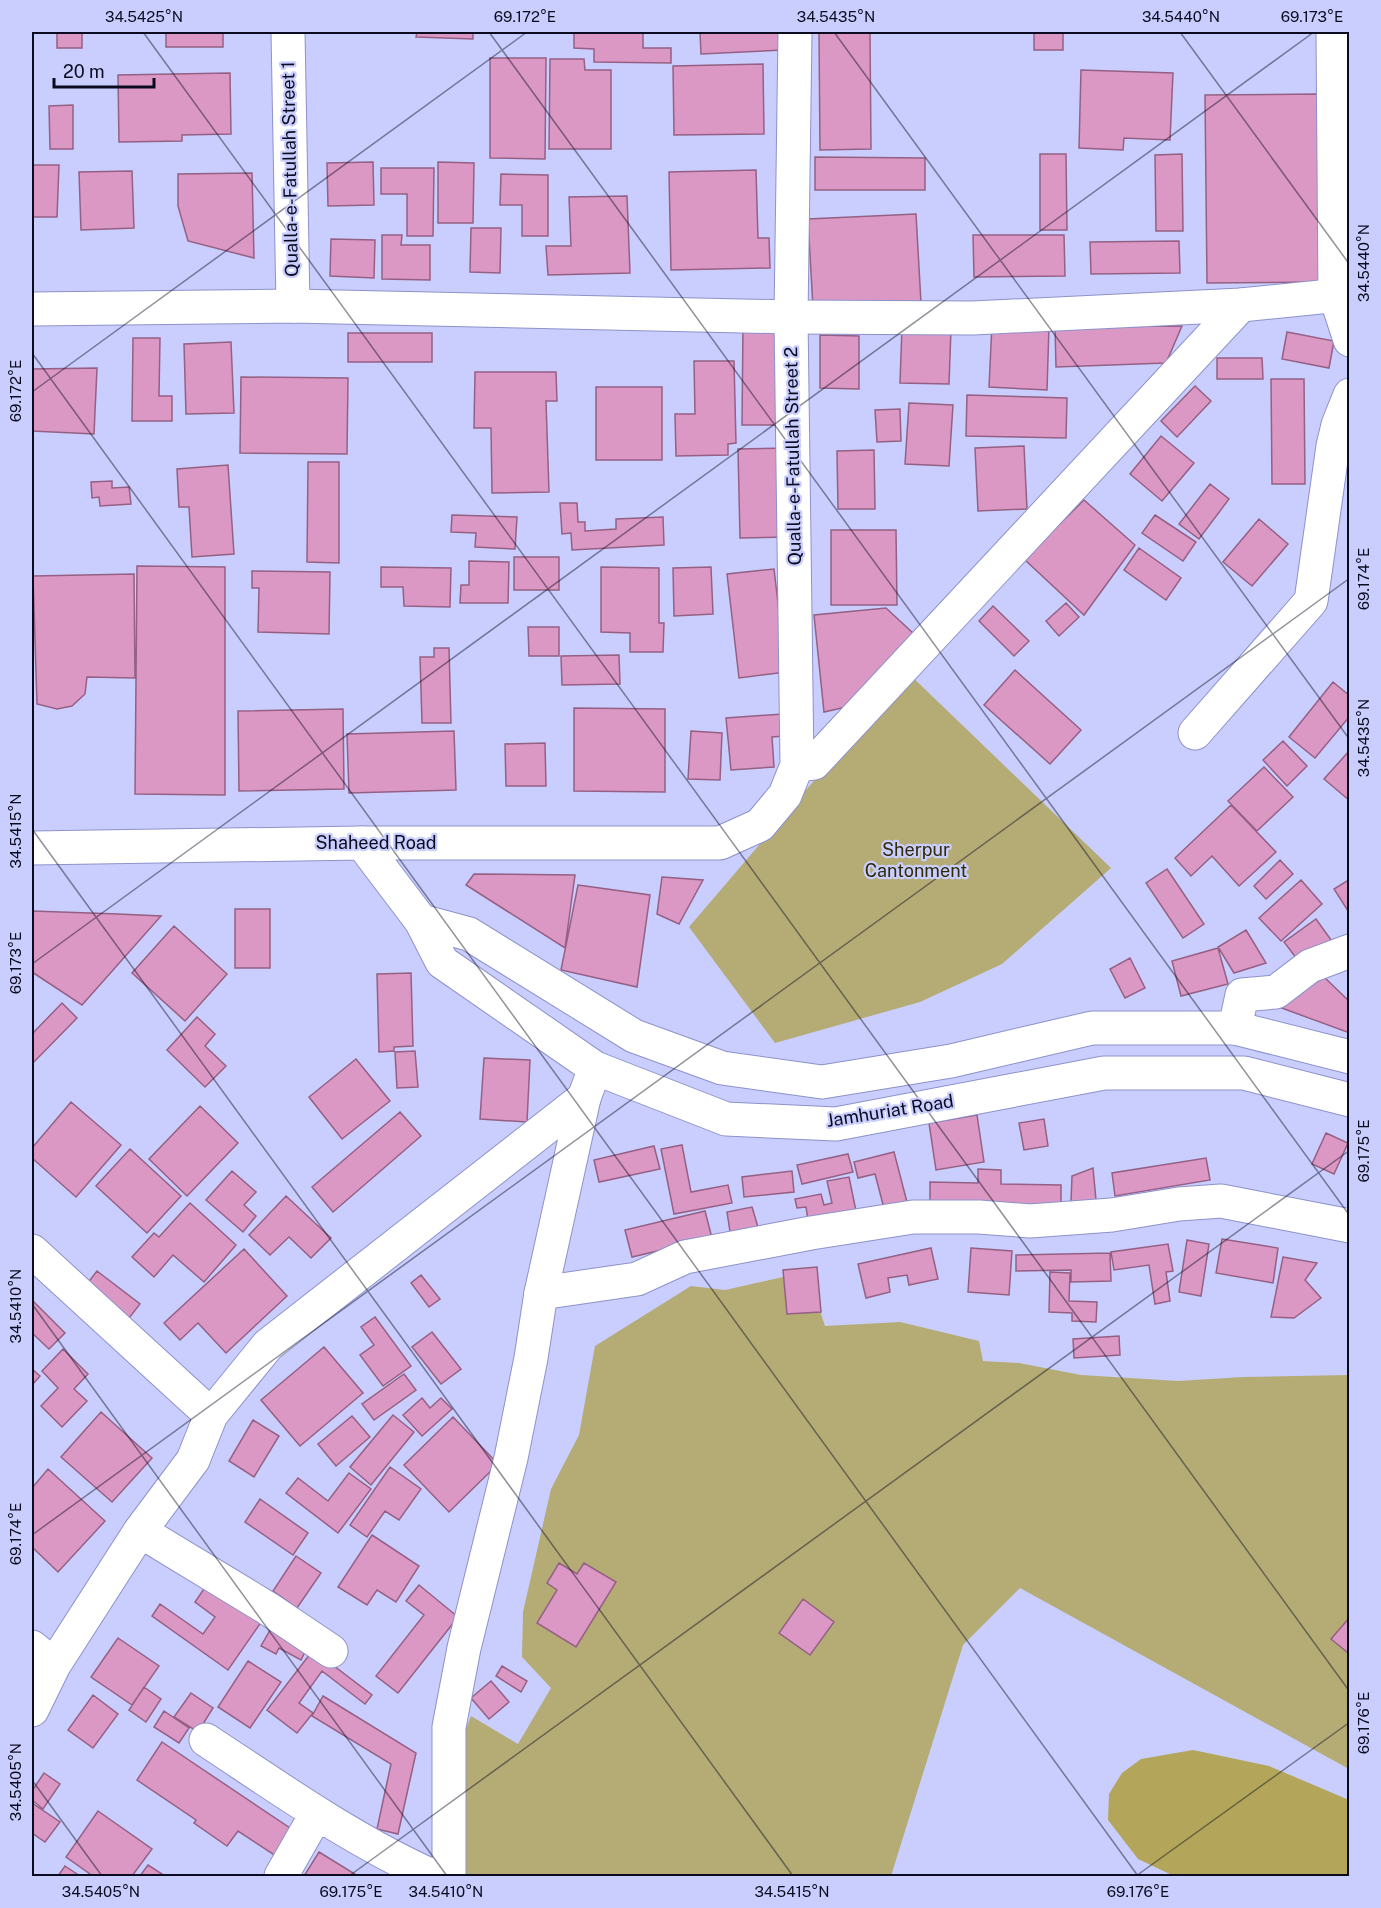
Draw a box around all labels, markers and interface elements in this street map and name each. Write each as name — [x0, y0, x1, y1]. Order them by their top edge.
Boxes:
text: 34.5425°N — [105, 8, 183, 25]
text: 69.172°E — [494, 8, 556, 25]
text: 34.5435°N — [797, 8, 875, 25]
text: 34.5440°N — [1142, 8, 1220, 25]
text: 69.173°E — [1281, 8, 1343, 25]
scale bar — [54, 51, 154, 89]
text: 20 m — [63, 61, 105, 82]
street label: Qualla-e-Fatullah Street 1 — [277, 61, 302, 277]
text: 34.5440°N — [1355, 224, 1372, 302]
street label: Qualla-e-Fatullah Street 2 — [780, 346, 805, 566]
text: 69.172°E — [7, 360, 24, 422]
text: 69.174°E — [1355, 548, 1372, 610]
text: 34.5435°N — [1355, 699, 1372, 777]
text: 34.5415°N — [7, 793, 24, 869]
street label: Shaheed Road — [316, 832, 436, 853]
park label: Sherpur Cantonment — [865, 839, 967, 881]
text: 69.173°E — [7, 932, 24, 994]
street label: Jamhuriat Road — [825, 1090, 955, 1131]
text: 69.175°E — [1355, 1120, 1372, 1182]
text: 34.5410°N — [7, 1269, 24, 1343]
text: 69.174°E — [7, 1503, 24, 1565]
text: 69.176°E — [1355, 1692, 1372, 1754]
text: 34.5405°N — [7, 1743, 24, 1821]
text: 34.5405°N — [62, 1883, 140, 1900]
text: 69.175°E — [320, 1883, 382, 1900]
text: 34.5410°N — [409, 1883, 483, 1900]
text: 34.5415°N — [754, 1883, 830, 1900]
text: 69.176°E — [1107, 1883, 1169, 1900]

